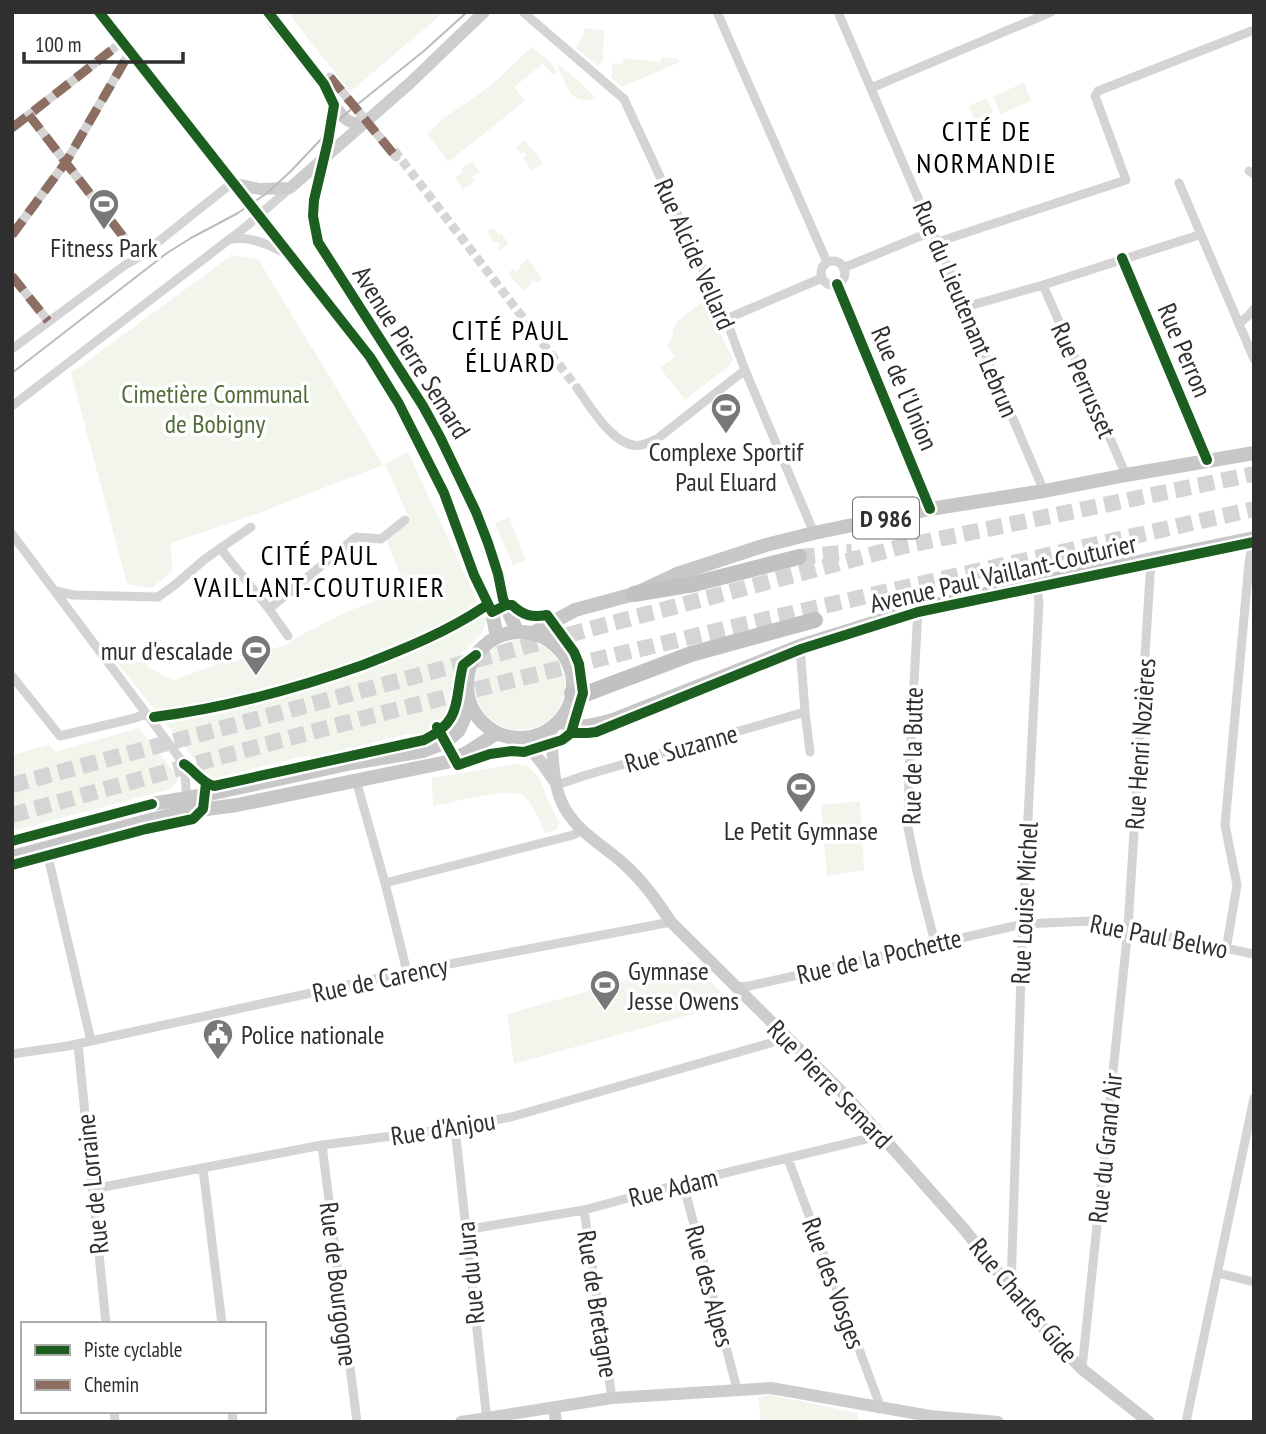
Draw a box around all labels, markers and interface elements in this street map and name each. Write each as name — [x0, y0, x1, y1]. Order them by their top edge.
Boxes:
scale bar — [24, 21, 184, 65]
text: 100 m — [35, 31, 81, 58]
district label: CITÉ DE NORMANDIE — [916, 112, 1058, 181]
street label: Rue Alcide Vellard — [647, 173, 743, 335]
sports icon: Fitness Park — [87, 187, 121, 231]
street label: Rue du Lieutenant Lebrun — [906, 196, 1026, 422]
place label: Fitness Park — [50, 231, 158, 264]
street label: Avenue Pierre Semard — [346, 260, 478, 444]
street label: Rue Perron — [1151, 298, 1219, 402]
district label: CITÉ PAUL ÉLUARD — [452, 311, 570, 380]
street label: Rue Perrusset — [1044, 317, 1124, 443]
street label: Rue de l'Union — [864, 321, 946, 455]
park label: Cimetière Communal de Bobigny — [121, 377, 309, 440]
sports icon: Complexe Sportif Paul Eluard — [709, 391, 743, 435]
place label: Complexe Sportif Paul Eluard — [649, 435, 804, 498]
road number: D 986 — [853, 498, 919, 538]
street label: Avenue Paul Vaillant-Couturier — [866, 526, 1140, 620]
district label: CITÉ PAUL VAILLANT-COUTURIER — [193, 536, 446, 605]
sports icon: mur d'escalade — [239, 633, 273, 677]
place label: mur d'escalade — [101, 634, 233, 667]
street label: Rue Henri Nozières — [1118, 657, 1162, 831]
street label: Rue de la Butte — [894, 687, 930, 825]
street label: Rue Suzanne — [621, 716, 741, 780]
sports icon: Le Petit Gymnase — [784, 770, 818, 814]
place label: Le Petit Gymnase — [724, 814, 878, 847]
street label: Rue Louise Michel — [1003, 821, 1045, 985]
street label: Rue Paul Belwo — [1087, 906, 1231, 966]
street label: Rue de la Pochette — [793, 921, 965, 991]
street label: Rue de Carency — [309, 949, 451, 1009]
place label: Gymnase Jesse Owens — [627, 954, 739, 1017]
sports icon: Gymnase Jesse Owens — [588, 968, 622, 1012]
street label: Rue Pierre Semard — [760, 1013, 900, 1155]
public building icon: Police nationale — [201, 1017, 235, 1061]
place label: Police nationale — [241, 1018, 384, 1051]
street label: Rue du Grand Air — [1081, 1071, 1129, 1225]
street label: Rue d'Anjou — [388, 1103, 498, 1153]
street label: Rue de Lorraine — [68, 1112, 116, 1256]
street label: Rue Adam — [625, 1160, 721, 1214]
street label: Rue de Bourgogne — [313, 1200, 365, 1368]
street label: Rue des Vosges — [795, 1213, 873, 1353]
street label: Rue du Jura — [448, 1220, 492, 1326]
street label: Rue des Alpes — [678, 1221, 742, 1351]
street label: Rue de Bretagne — [570, 1228, 626, 1380]
street label: Rue Charles Gide — [962, 1231, 1086, 1369]
legend — [21, 1322, 266, 1413]
text: Piste cyclable — [84, 1336, 182, 1363]
text: Chemin — [84, 1371, 139, 1398]

